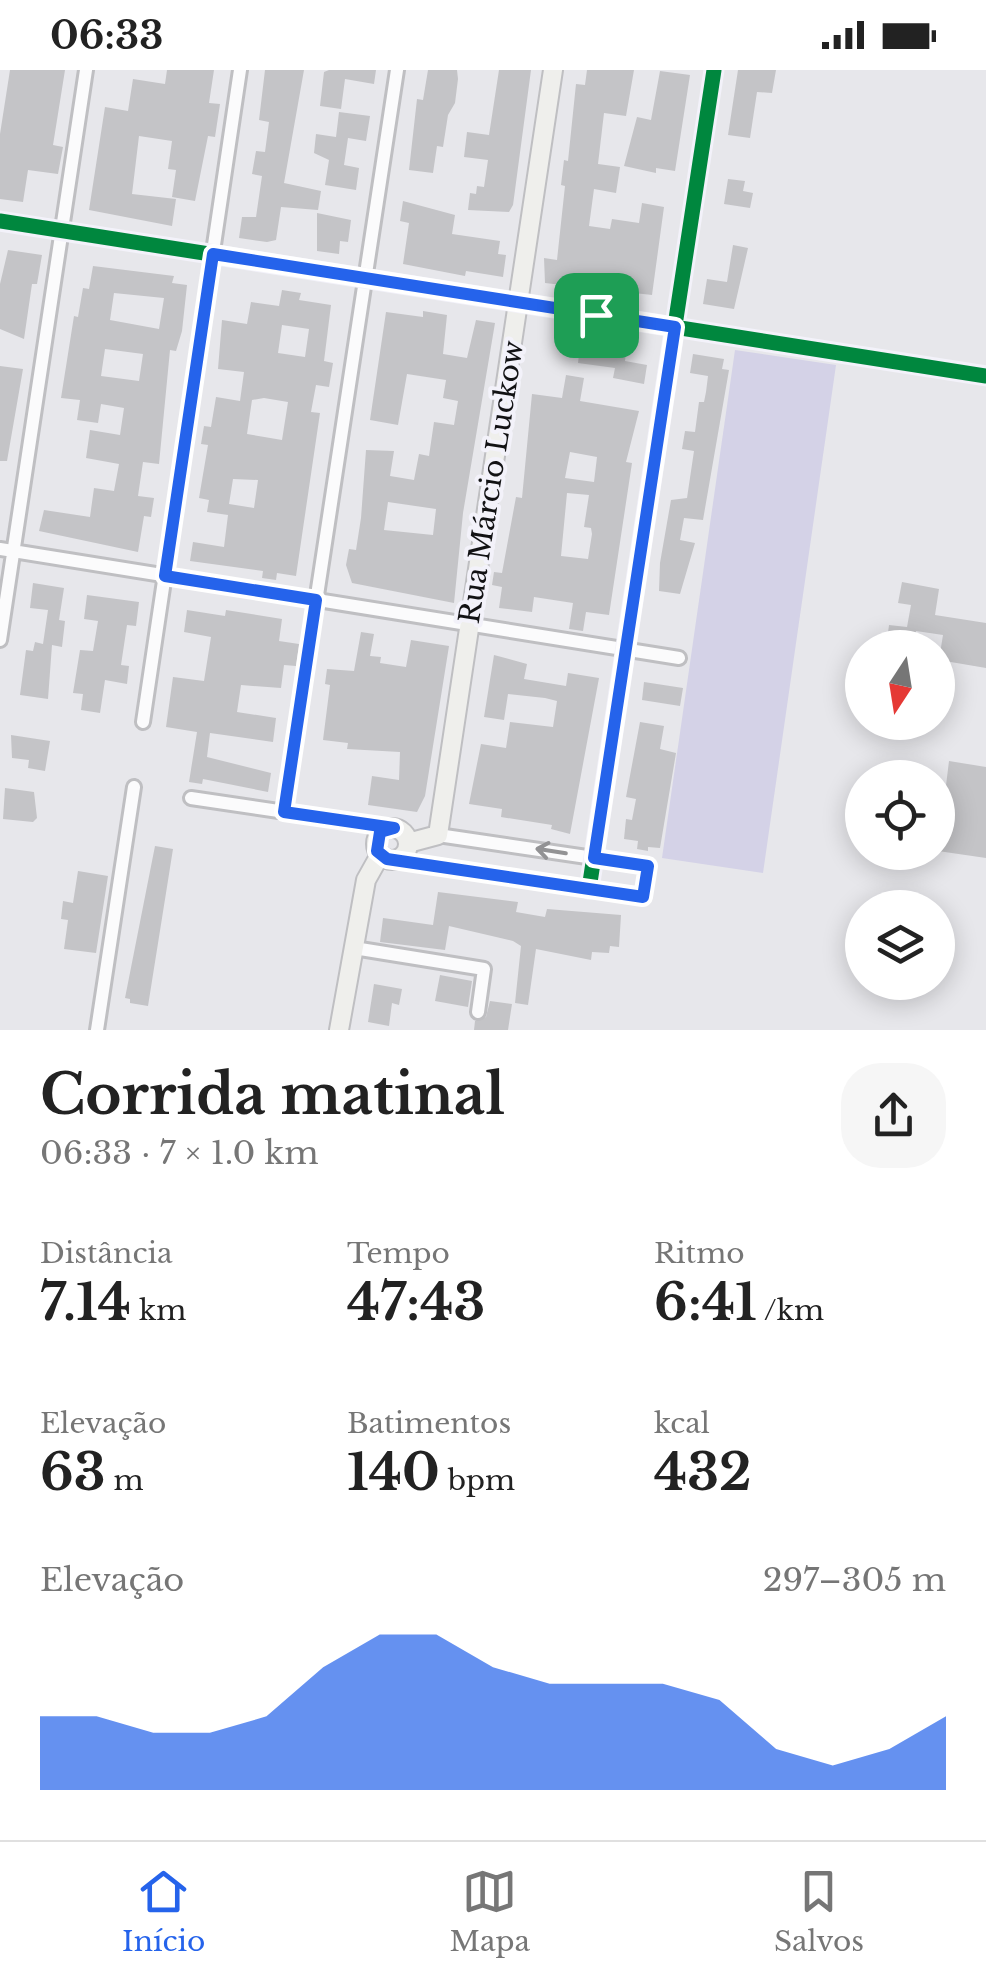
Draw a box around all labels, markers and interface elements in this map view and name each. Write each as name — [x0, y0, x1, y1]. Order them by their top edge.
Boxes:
text: 06:33 — [50, 12, 164, 59]
pin — [554, 273, 639, 358]
icon: arrive — [569, 288, 624, 343]
street label: Rua Márcio Luckow — [452, 338, 531, 626]
north arrow — [845, 630, 955, 740]
map controls — [845, 630, 955, 1000]
button: locate — [845, 760, 955, 870]
one-way arrow — [535, 842, 568, 860]
button: layers — [845, 890, 955, 1000]
text: Corrida matinal — [40, 1061, 505, 1129]
button: share — [841, 1063, 946, 1168]
text: 06:33 · 7 × 1.0 km — [40, 1133, 319, 1173]
text: Distância — [40, 1236, 172, 1271]
text: Tempo — [347, 1236, 450, 1271]
text: Ritmo — [654, 1236, 745, 1271]
text: 7.14 — [40, 1271, 131, 1334]
text: 47:43 — [347, 1271, 485, 1334]
text: 6:41 — [654, 1271, 757, 1334]
text: km — [131, 1293, 186, 1328]
text: /km — [757, 1293, 824, 1328]
text: Elevação — [40, 1406, 166, 1441]
text: Batimentos — [347, 1406, 511, 1441]
text: kcal — [654, 1406, 710, 1441]
text: 63 — [40, 1441, 106, 1504]
text: 140 — [347, 1441, 440, 1504]
text: 432 — [654, 1441, 752, 1504]
text: m — [106, 1463, 144, 1498]
text: bpm — [440, 1463, 515, 1498]
text: Elevação — [40, 1560, 184, 1600]
text: 297–305 m — [763, 1560, 946, 1600]
tab: Início — [122, 1864, 205, 1959]
tab: Mapa — [449, 1864, 530, 1959]
tab: Salvos — [774, 1864, 864, 1959]

